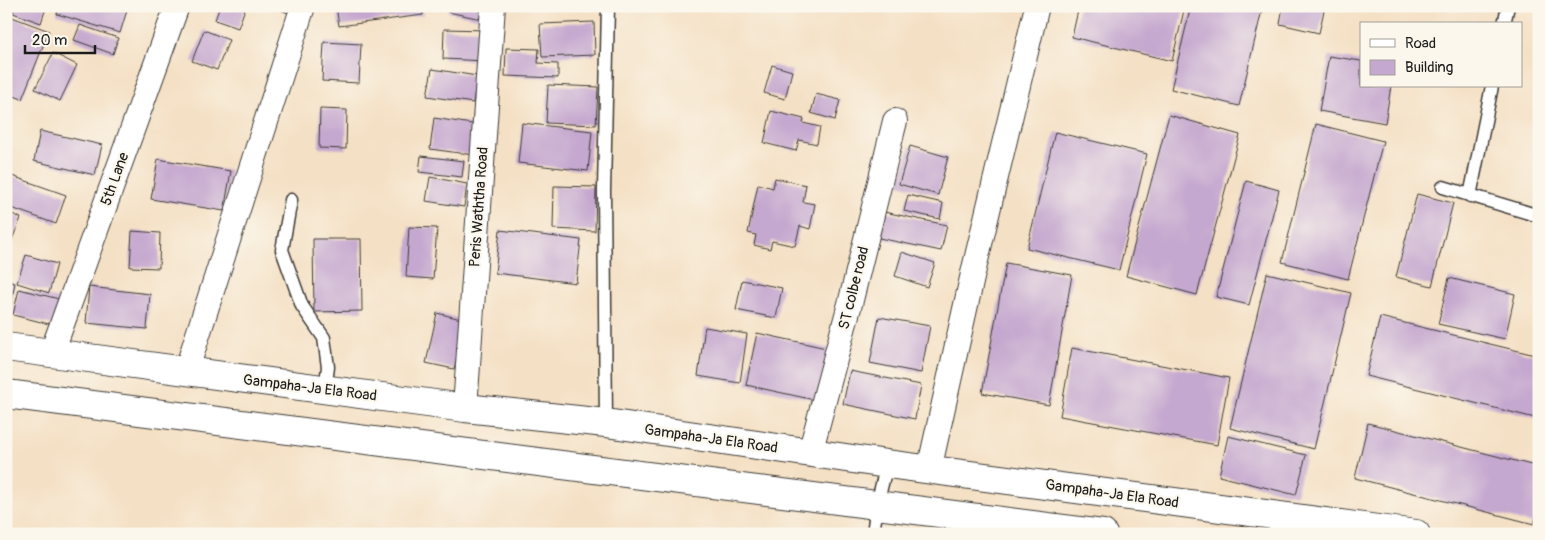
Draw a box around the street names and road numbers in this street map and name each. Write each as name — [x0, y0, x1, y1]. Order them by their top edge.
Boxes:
street label: Peris Waththa Road — [465, 146, 493, 268]
street label: 5th Lane — [97, 149, 134, 208]
street label: ST colbe road — [834, 244, 874, 332]
street label: Gampaha-Ja Ela Road — [242, 370, 378, 406]
street label: Gampaha-Ja Ela Road — [643, 420, 779, 458]
street label: Gampaha-Ja Ela Road — [1044, 475, 1180, 513]

